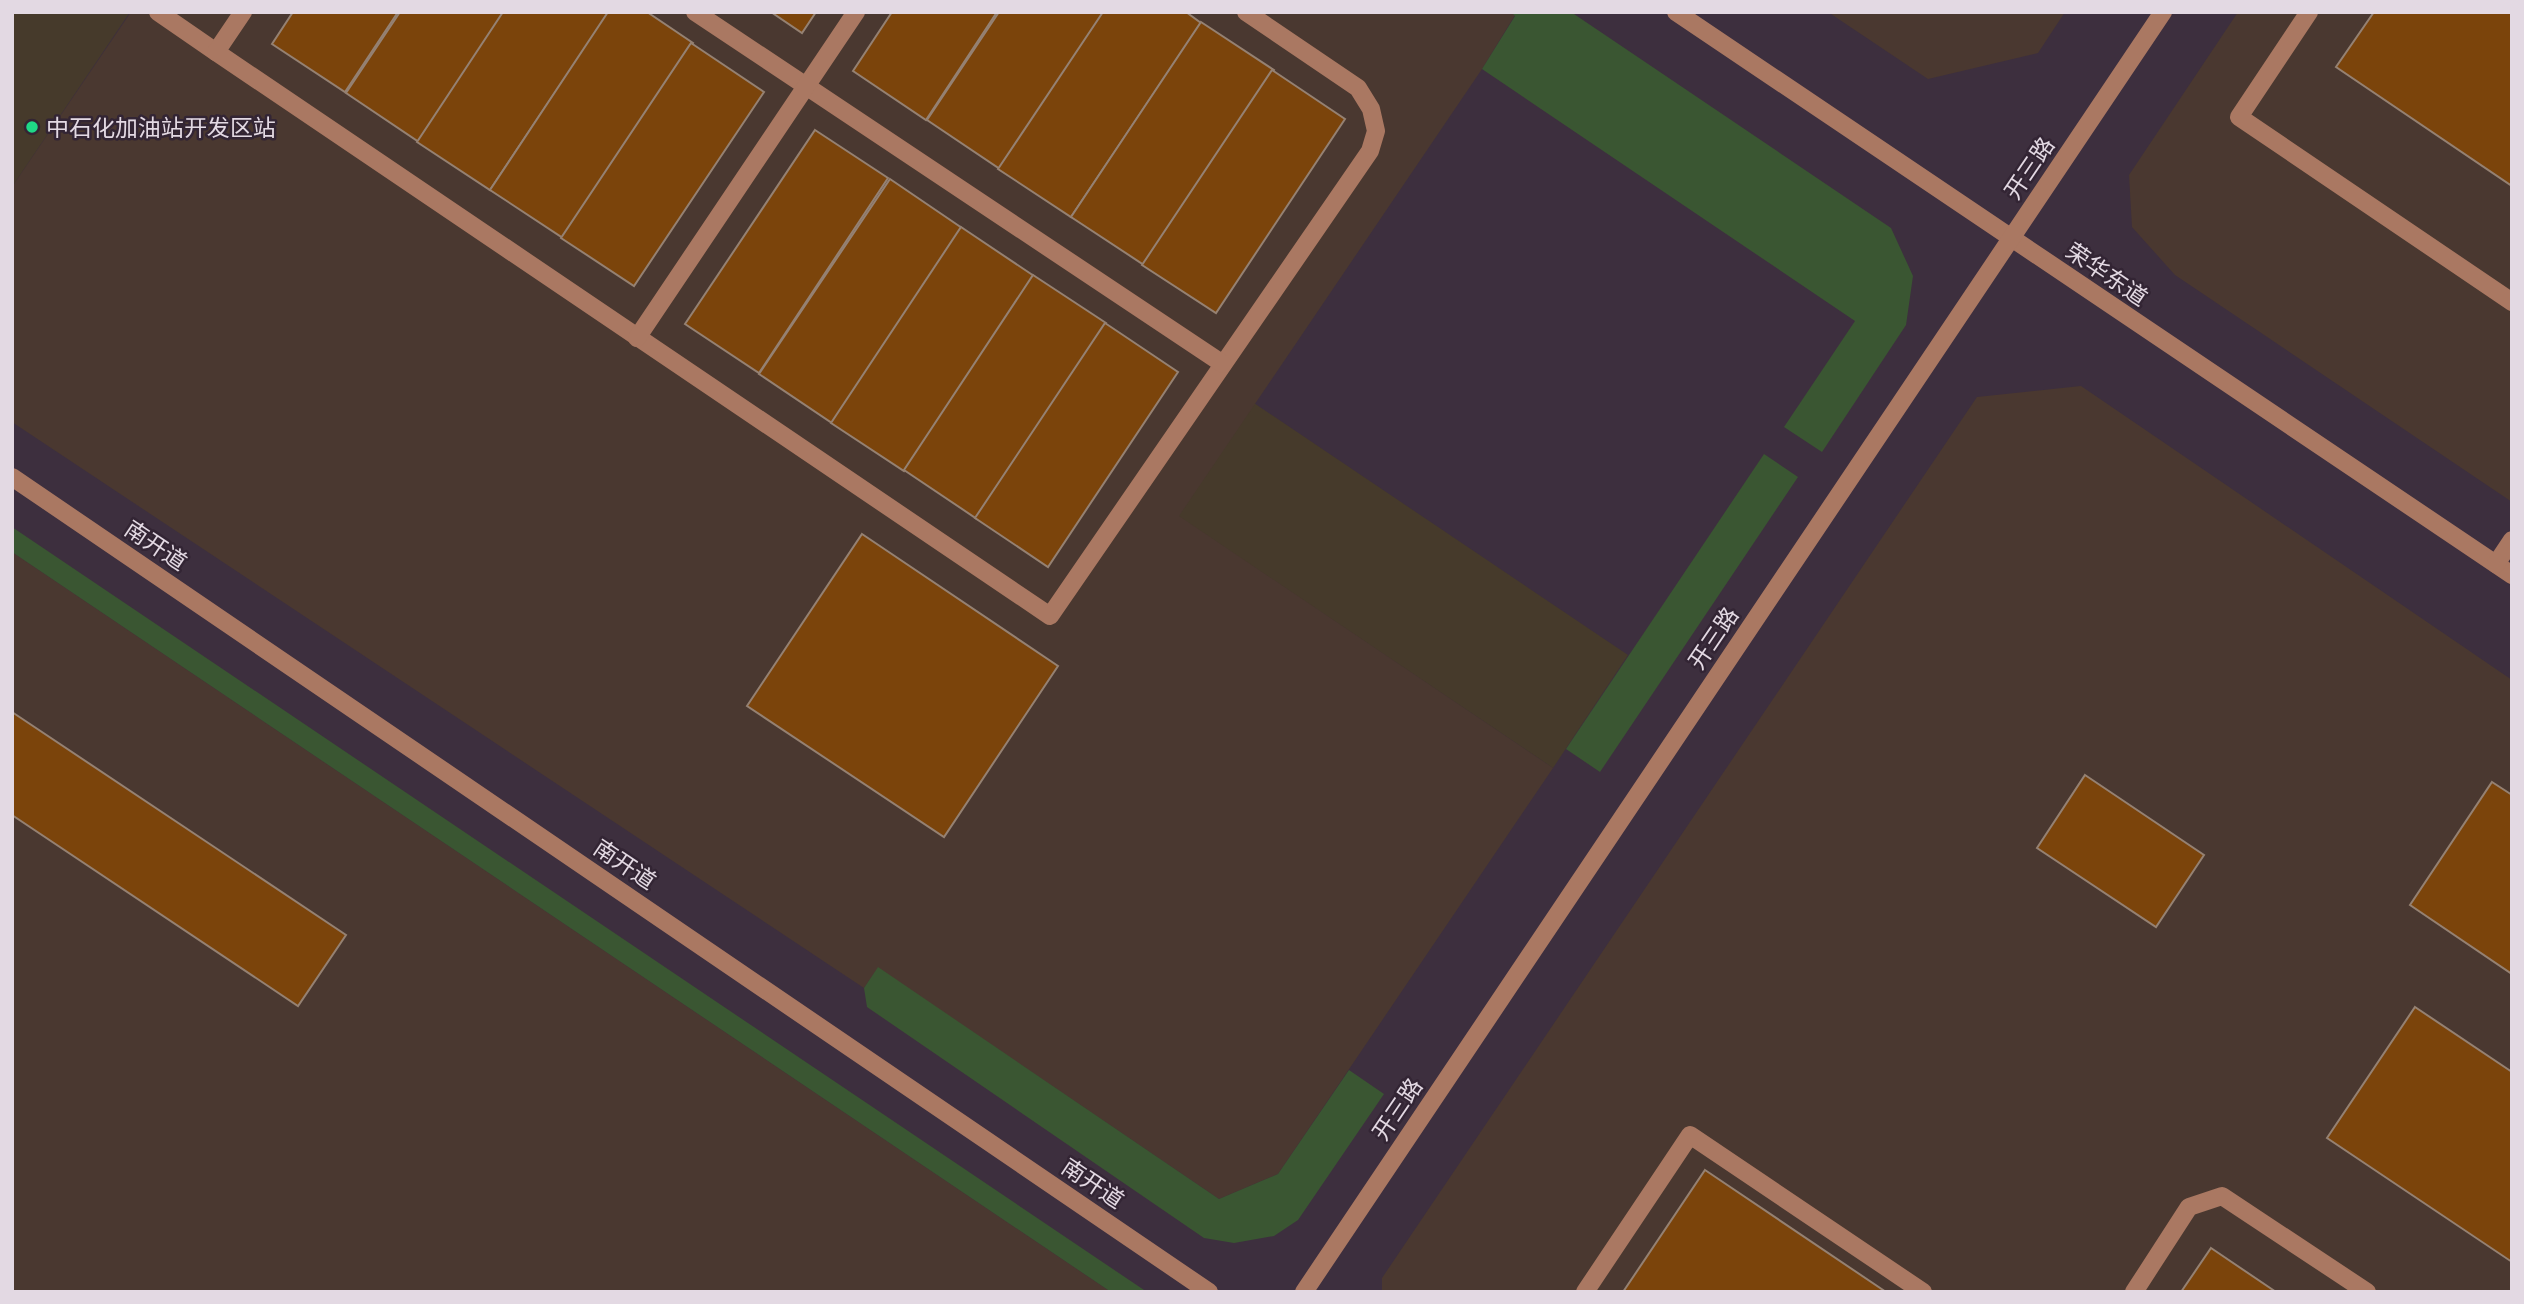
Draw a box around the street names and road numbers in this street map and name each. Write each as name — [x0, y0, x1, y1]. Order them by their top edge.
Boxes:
street label: 开三路 — [1997, 131, 2061, 205]
street label: 荣华东道 — [2060, 235, 2154, 313]
street label: 南开道 — [119, 513, 193, 577]
street label: 开三路 — [1681, 601, 1745, 675]
street label: 南开道 — [588, 832, 662, 896]
street label: 开三路 — [1365, 1072, 1429, 1146]
street label: 南开道 — [1056, 1151, 1130, 1215]

